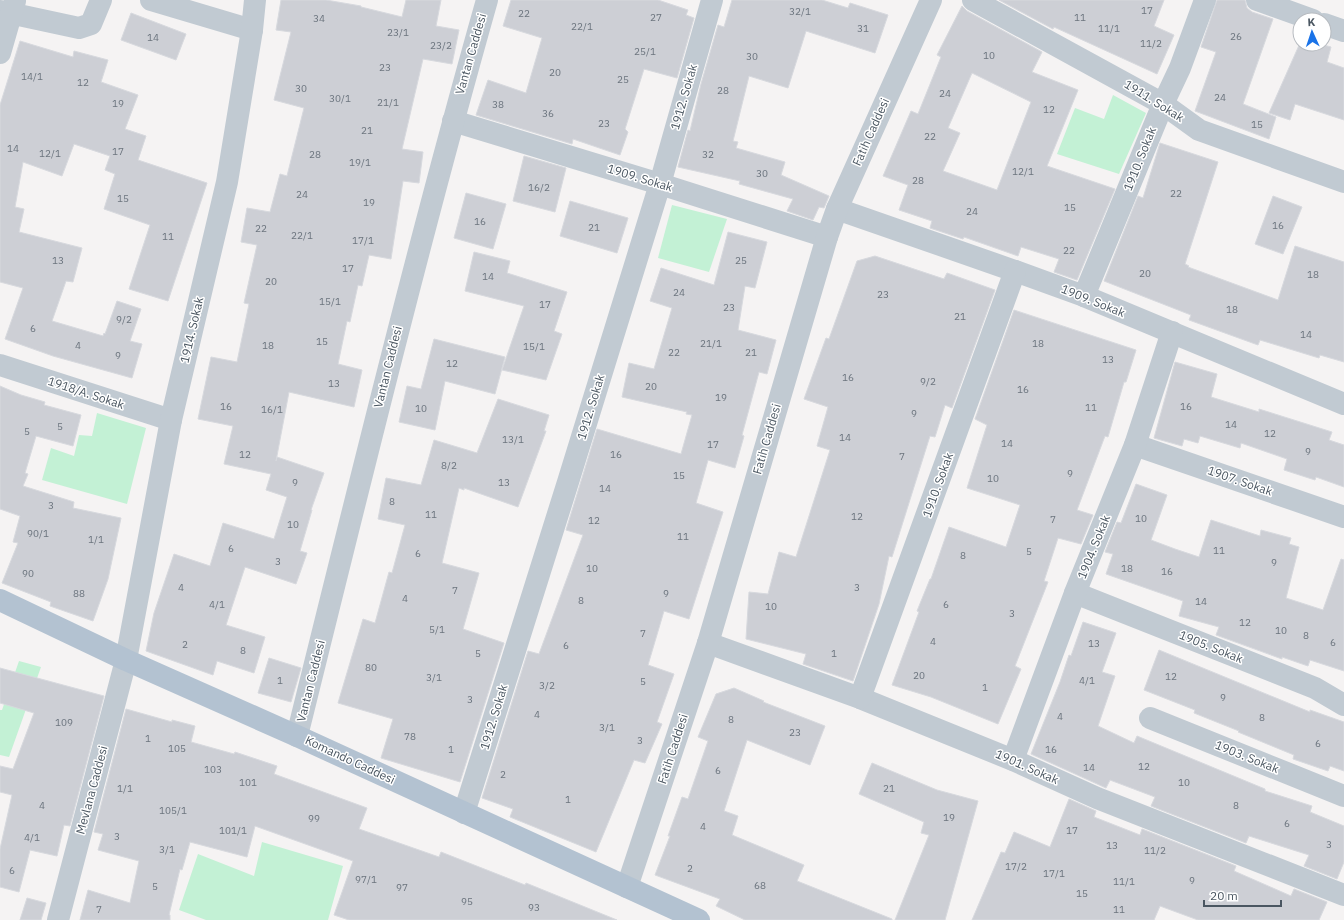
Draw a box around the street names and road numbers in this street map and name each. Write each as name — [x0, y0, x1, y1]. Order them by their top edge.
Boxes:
street label: Vantan Caddesi — [452, 12, 489, 96]
street label: 1912. Sokak — [667, 62, 700, 131]
street label: 1911. Sokak — [1122, 76, 1187, 125]
street label: Fatih Caddesi — [849, 96, 892, 168]
street label: 1910. Sokak — [1120, 124, 1159, 193]
street label: 1909. Sokak — [606, 160, 675, 195]
street label: 1909. Sokak — [1059, 281, 1128, 320]
street label: 1914. Sokak — [177, 295, 207, 365]
street label: Vantan Caddesi — [370, 324, 405, 409]
street label: 1912. Sokak — [573, 372, 608, 441]
street label: 1918/A. Sokak — [46, 373, 127, 412]
street label: Fatih Caddesi — [749, 402, 784, 476]
street label: 1910. Sokak — [919, 450, 956, 519]
street label: 1907. Sokak — [1206, 462, 1275, 499]
street label: 1904. Sokak — [1074, 512, 1113, 581]
street label: 1905. Sokak — [1177, 627, 1246, 666]
street label: Vantan Caddesi — [293, 638, 328, 723]
street label: 1912. Sokak — [476, 682, 511, 751]
street label: Fatih Caddesi — [654, 712, 691, 786]
street label: Komando Caddesi — [303, 732, 398, 787]
street label: 1903. Sokak — [1213, 737, 1282, 776]
street label: Mevlana Caddesi — [72, 744, 111, 836]
street label: 1901. Sokak — [993, 746, 1062, 787]

